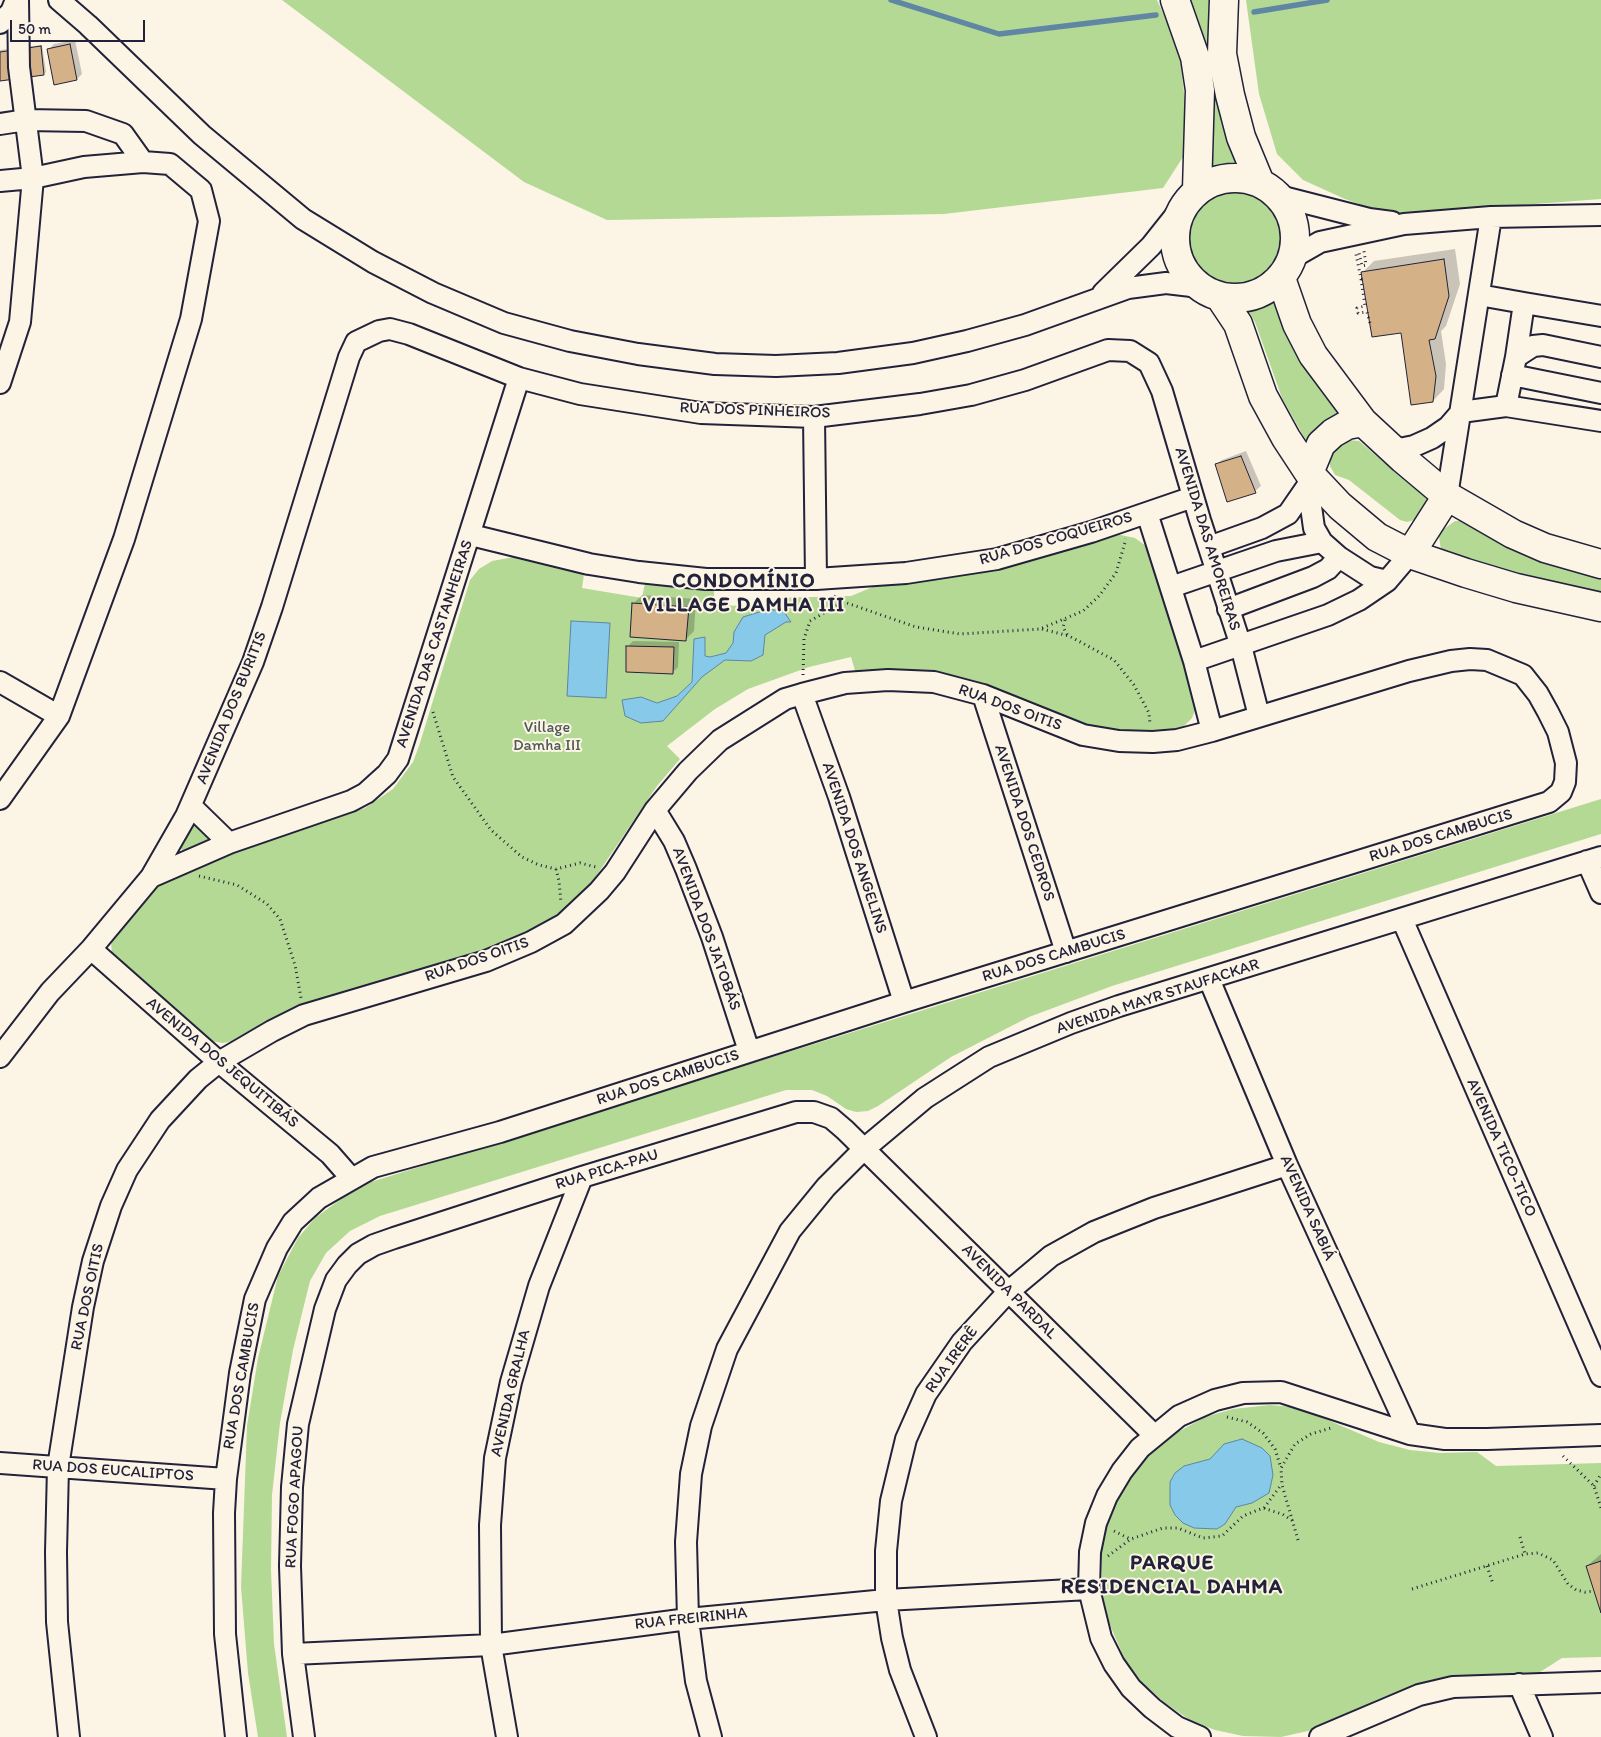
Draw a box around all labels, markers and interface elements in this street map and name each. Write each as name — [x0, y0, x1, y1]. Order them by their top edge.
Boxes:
scale bar — [12, 10, 148, 42]
text: 50 m — [18, 20, 51, 38]
street label: RUA DOS PINHEIROS — [679, 399, 831, 423]
street label: AVENIDA DAS AMOREIRAS — [1170, 445, 1244, 633]
street label: RUA DOS COQUEIROS — [977, 508, 1135, 570]
street label: AVENIDA DAS CASTANHEIRAS — [392, 538, 478, 750]
district label: CONDOMÍNIO VILLAGE DAMHA III — [642, 569, 846, 619]
street label: AVENIDA DOS BURITIS — [193, 629, 271, 787]
street label: RUA DOS OITIS — [956, 680, 1064, 736]
park label: Village Damha III — [513, 718, 581, 756]
street label: AVENIDA DOS CEDROS — [990, 742, 1058, 904]
street label: AVENIDA DOS ANGELINS — [817, 760, 891, 936]
street label: RUA DOS CAMBUCIS — [1367, 805, 1515, 867]
street label: AVENIDA DOS JATOBÁS — [668, 845, 744, 1013]
street label: RUA DOS CAMBUCIS — [980, 925, 1128, 987]
street label: RUA DOS OITIS — [423, 933, 531, 987]
street label: AVENIDA MAYR STAUFACKAR — [1054, 955, 1262, 1039]
street label: AVENIDA DOS JEQUITIBÁS — [142, 994, 302, 1132]
street label: RUA DOS CAMBUCIS — [594, 1046, 742, 1110]
street label: AVENIDA TICO-TICO — [1462, 1076, 1540, 1220]
street label: RUA PICA-PAU — [553, 1145, 661, 1195]
street label: AVENIDA SABIÁ — [1275, 1152, 1339, 1264]
street label: AVENIDA PARDAL — [957, 1240, 1061, 1344]
street label: RUA DOS OITIS — [67, 1242, 109, 1352]
street label: RUA DOS CAMBUCIS — [220, 1301, 264, 1451]
street label: RUA IRERÊ — [921, 1323, 983, 1397]
street label: AVENIDA GRALHA — [487, 1328, 535, 1458]
street label: RUA FOGO APAGOU — [282, 1425, 308, 1569]
street label: RUA DOS EUCALIPTOS — [32, 1456, 194, 1486]
district label: PARQUE RESIDENCIAL DAHMA — [1060, 1551, 1284, 1601]
street label: RUA FREIRINHA — [634, 1604, 748, 1634]

